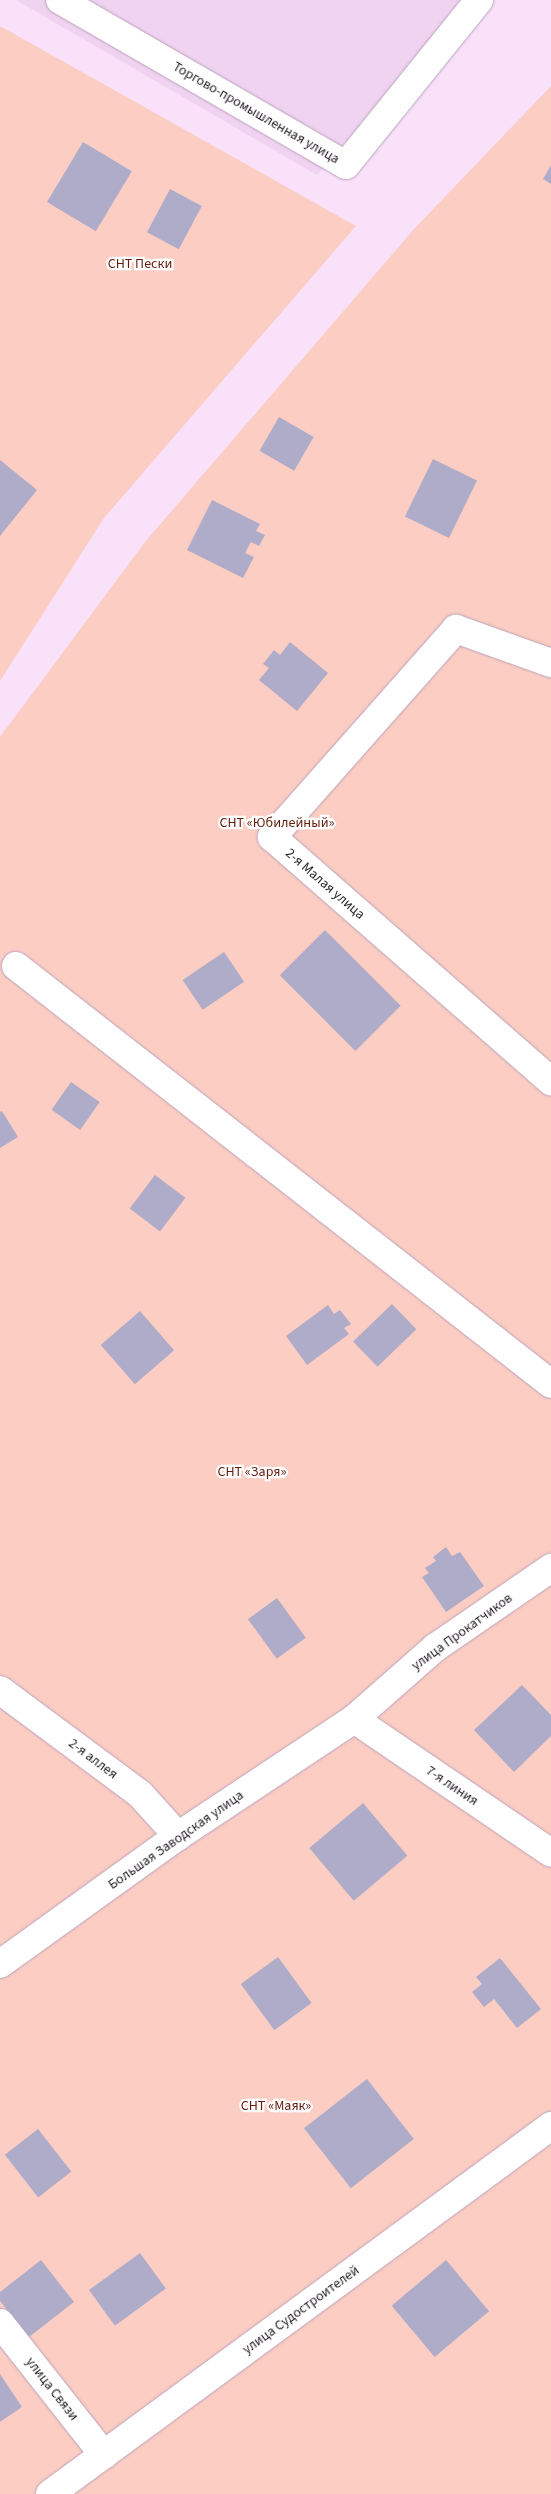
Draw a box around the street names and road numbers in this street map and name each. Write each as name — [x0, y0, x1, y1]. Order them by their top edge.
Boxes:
street label: Торгово-промышленная улица — [170, 58, 342, 168]
street label: 2-я Малая улица — [282, 845, 368, 923]
street label: улица Прокатчиков — [408, 1590, 516, 1674]
street label: 2-я аллея — [65, 1735, 121, 1783]
street label: 7-я линия — [423, 1762, 481, 1810]
street label: Большая Заводская улица — [105, 1787, 247, 1893]
street label: улица Судостроителей — [239, 2262, 363, 2358]
street label: улица Связи — [22, 2354, 82, 2424]

